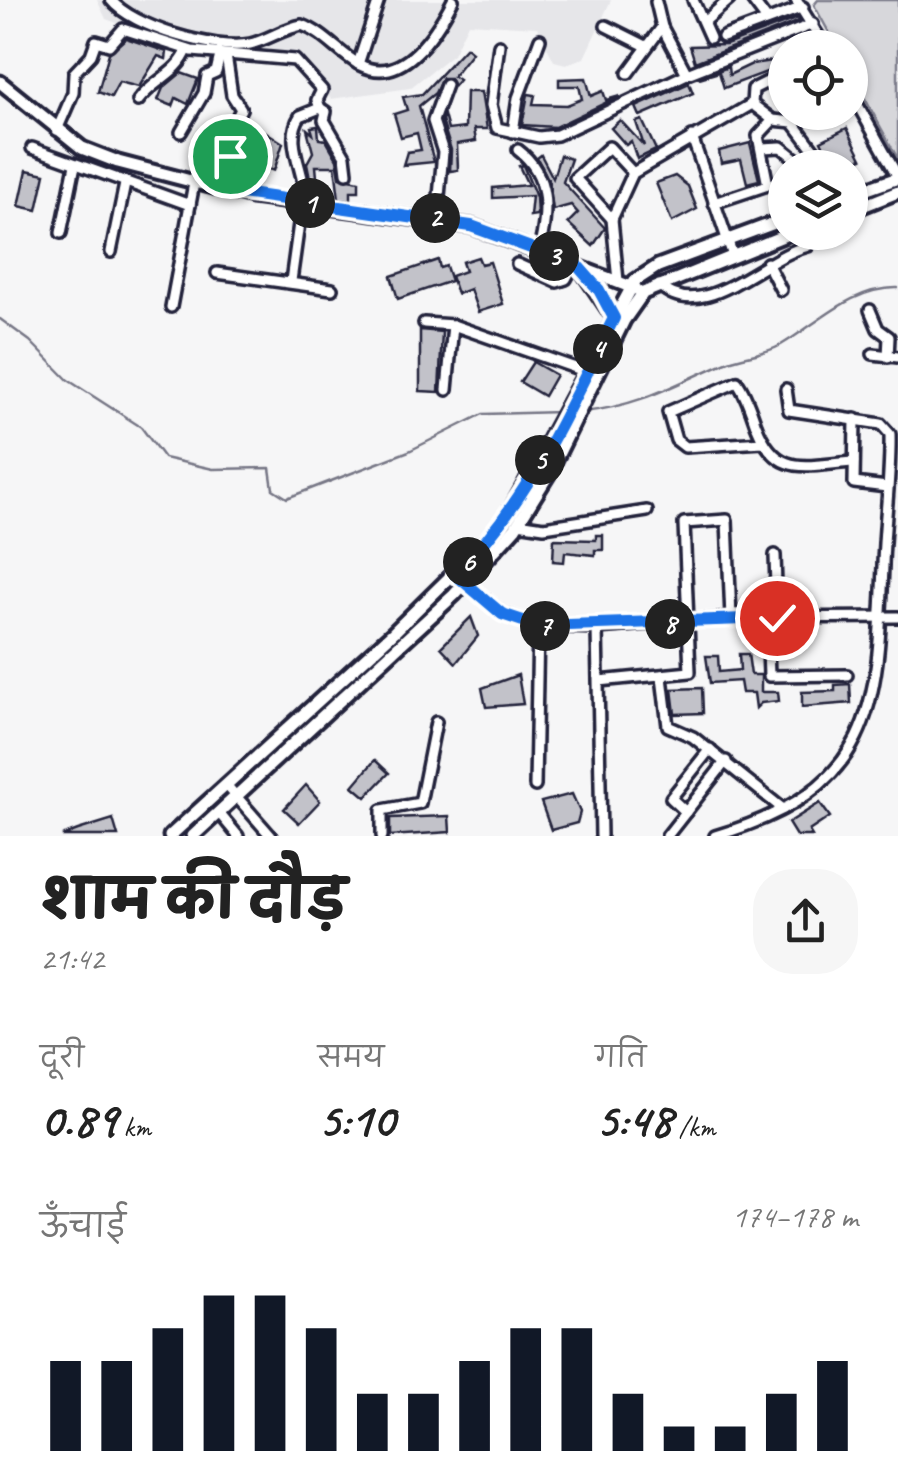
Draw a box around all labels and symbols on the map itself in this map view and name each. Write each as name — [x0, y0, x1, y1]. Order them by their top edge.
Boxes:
pin — [188, 114, 273, 199]
pin: 1 — [285, 178, 335, 228]
pin: 2 — [410, 193, 460, 243]
pin: 3 — [529, 231, 579, 281]
pin: 4 — [573, 324, 623, 374]
pin: 5 — [515, 435, 565, 485]
pin: 6 — [443, 537, 493, 587]
pin — [735, 576, 820, 661]
pin: 8 — [645, 599, 695, 649]
pin: 7 — [520, 601, 570, 651]

